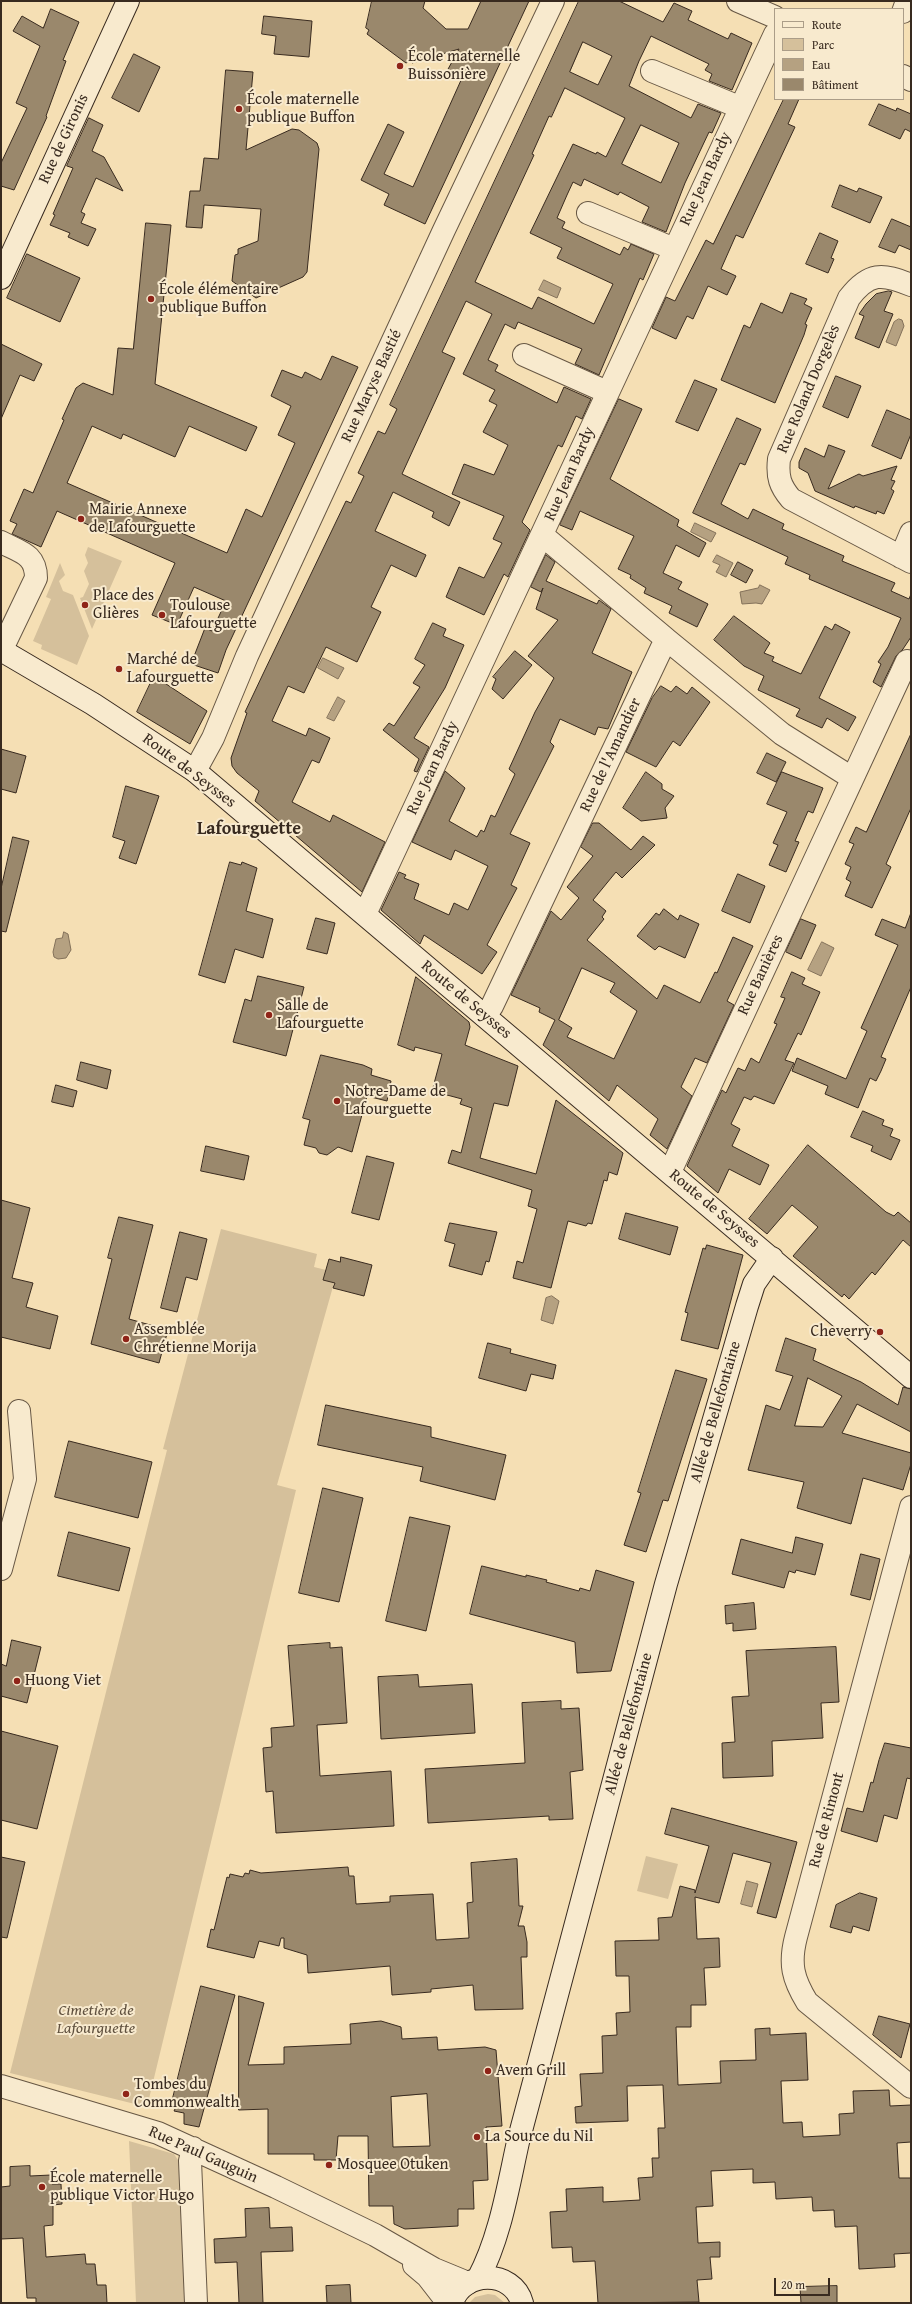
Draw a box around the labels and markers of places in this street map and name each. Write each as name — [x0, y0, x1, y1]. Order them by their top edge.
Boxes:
place label: École maternelle Buissonière — [408, 47, 520, 85]
marker: École maternelle Buissonière — [395, 61, 405, 71]
place label: École maternelle publique Buffon — [247, 90, 359, 128]
marker: École maternelle publique Buffon — [234, 104, 244, 114]
place label: École élémentaire publique Buffon — [159, 280, 279, 318]
marker: École élémentaire publique Buffon — [146, 294, 156, 304]
place label: Mairie Annexe de Lafourguette — [89, 500, 195, 538]
marker: Mairie Annexe de Lafourguette — [76, 514, 86, 524]
place label: Place des Glières — [93, 586, 154, 624]
place label: Toulouse Lafourguette — [170, 596, 257, 634]
marker: Place des Glières — [80, 600, 90, 610]
marker: Toulouse Lafourguette — [157, 610, 167, 620]
place label: Marché de Lafourguette — [127, 650, 214, 688]
marker: Marché de Lafourguette — [114, 664, 124, 674]
place label: Salle de Lafourguette — [277, 996, 364, 1034]
marker: Salle de Lafourguette — [264, 1010, 274, 1020]
place label: Notre-Dame de Lafourguette — [345, 1082, 446, 1120]
marker: Notre-Dame de Lafourguette — [332, 1096, 342, 1106]
place label: Assemblée Chrétienne Morija — [134, 1320, 257, 1358]
place label: Cheverry — [811, 1322, 872, 1342]
marker: Cheverry — [875, 1327, 885, 1337]
marker: Assemblée Chrétienne Morija — [121, 1334, 131, 1344]
place label: Huong Viet — [25, 1671, 101, 1691]
marker: Huong Viet — [12, 1676, 22, 1686]
place label: Avem Grill — [496, 2061, 566, 2081]
marker: Avem Grill — [483, 2066, 493, 2076]
place label: Tombes du Commonwealth — [134, 2075, 239, 2113]
marker: Tombes du Commonwealth — [121, 2089, 131, 2099]
place label: La Source du Nil — [485, 2127, 593, 2147]
marker: La Source du Nil — [472, 2132, 482, 2142]
place label: Mosquee Otuken — [337, 2155, 449, 2175]
marker: Mosquee Otuken — [324, 2160, 334, 2170]
place label: École maternelle publique Victor Hugo — [50, 2168, 194, 2206]
marker: École maternelle publique Victor Hugo — [37, 2182, 47, 2192]

